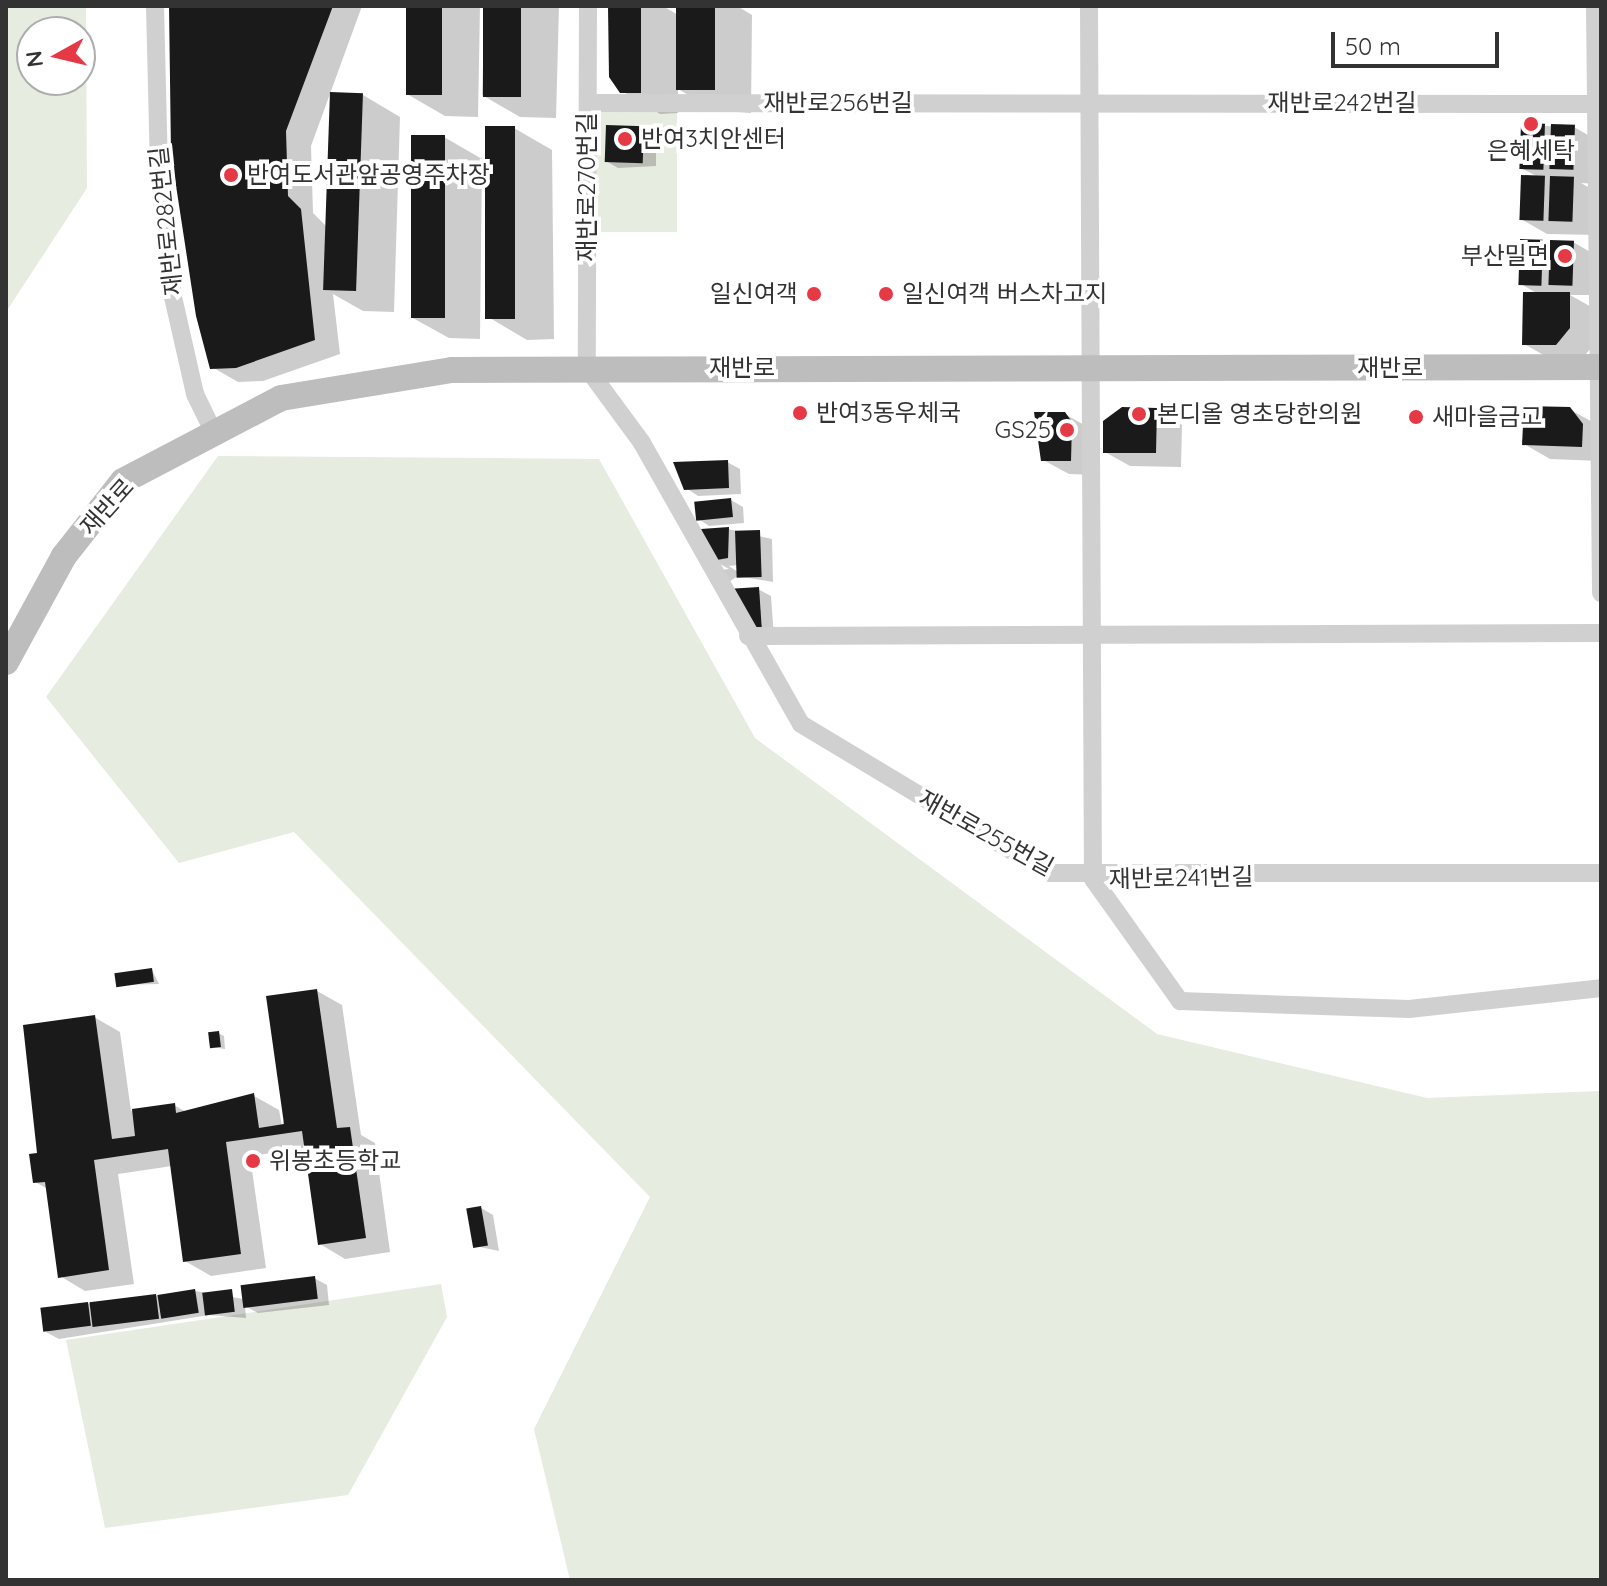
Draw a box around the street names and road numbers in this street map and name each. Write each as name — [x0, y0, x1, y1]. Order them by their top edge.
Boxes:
street label: 재반로256번길 — [763, 89, 913, 117]
street label: 재반로242번길 — [1267, 89, 1417, 117]
street label: 재반로270번길 — [573, 112, 601, 262]
street label: 재반로282번길 — [144, 145, 188, 297]
street label: 재반로 — [709, 354, 775, 382]
street label: 재반로 — [1357, 354, 1423, 382]
street label: 재반로 — [74, 473, 140, 541]
street label: 재반로255번길 — [913, 784, 1059, 882]
street label: 재반로241번길 — [1108, 862, 1254, 894]

